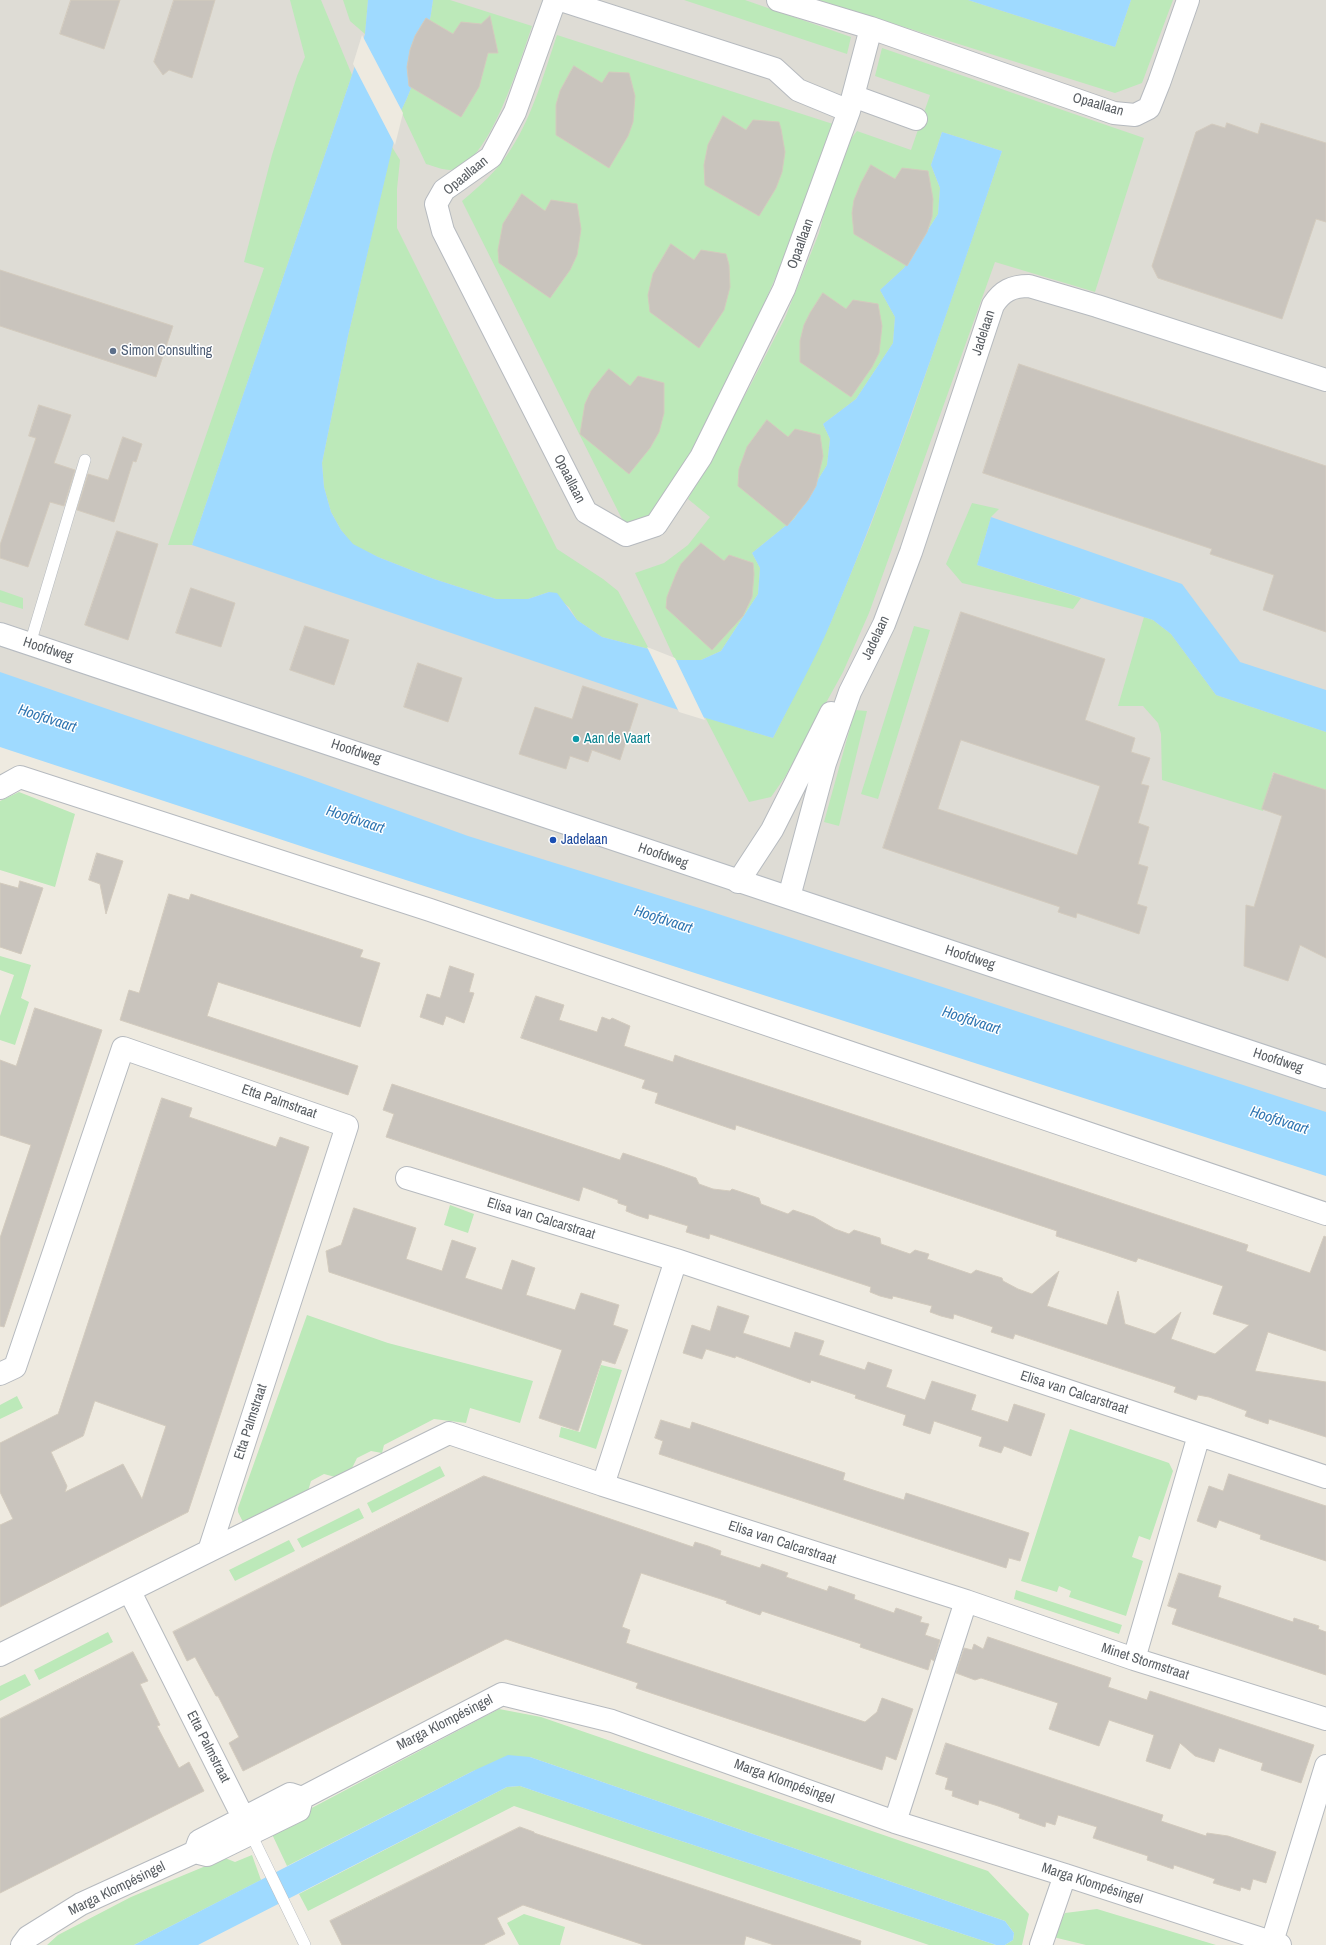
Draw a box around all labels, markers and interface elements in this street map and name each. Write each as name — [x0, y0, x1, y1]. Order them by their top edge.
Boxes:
street label: Opaallaan — [1071, 90, 1125, 120]
street label: Opaallaan — [440, 153, 492, 199]
street label: Opaallaan — [784, 217, 818, 271]
street label: Jadelaan — [969, 308, 999, 358]
place label: Simon Consulting — [121, 343, 212, 359]
marker: Simon Consulting — [108, 346, 118, 356]
street label: Opaallaan — [550, 452, 588, 506]
street label: Jadelaan — [859, 613, 893, 663]
street label: Hoofdweg — [21, 634, 75, 666]
water label: Hoofdvaart — [16, 701, 78, 737]
place label: Aan de Vaart — [584, 731, 650, 747]
marker: Aan de Vaart — [571, 734, 581, 744]
street label: Hoofdweg — [329, 736, 383, 768]
water label: Hoofdvaart — [324, 802, 386, 838]
place label: Jadelaan — [561, 832, 608, 848]
marker: Jadelaan — [548, 835, 558, 845]
street label: Hoofdweg — [636, 840, 690, 872]
water label: Hoofdvaart — [632, 902, 694, 938]
street label: Hoofdweg — [943, 942, 997, 974]
water label: Hoofdvaart — [940, 1003, 1002, 1039]
street label: Hoofdweg — [1251, 1045, 1305, 1077]
street label: Etta Palmstraat — [239, 1081, 319, 1123]
water label: Hoofdvaart — [1248, 1103, 1310, 1139]
street label: Elisa van Calcarstraat — [485, 1195, 597, 1243]
street label: Elisa van Calcarstraat — [1018, 1368, 1130, 1418]
street label: Etta Palmstraat — [231, 1382, 271, 1462]
street label: Elisa van Calcarstraat — [726, 1518, 838, 1568]
street label: Minet Stormstraat — [1099, 1640, 1191, 1684]
street label: Marga Klompésingel — [394, 1692, 496, 1754]
street label: Etta Palmstraat — [183, 1708, 233, 1786]
street label: Marga Klompésingel — [732, 1756, 836, 1808]
street label: Marga Klompésingel — [66, 1858, 168, 1920]
street label: Marga Klompésingel — [1039, 1860, 1145, 1908]

